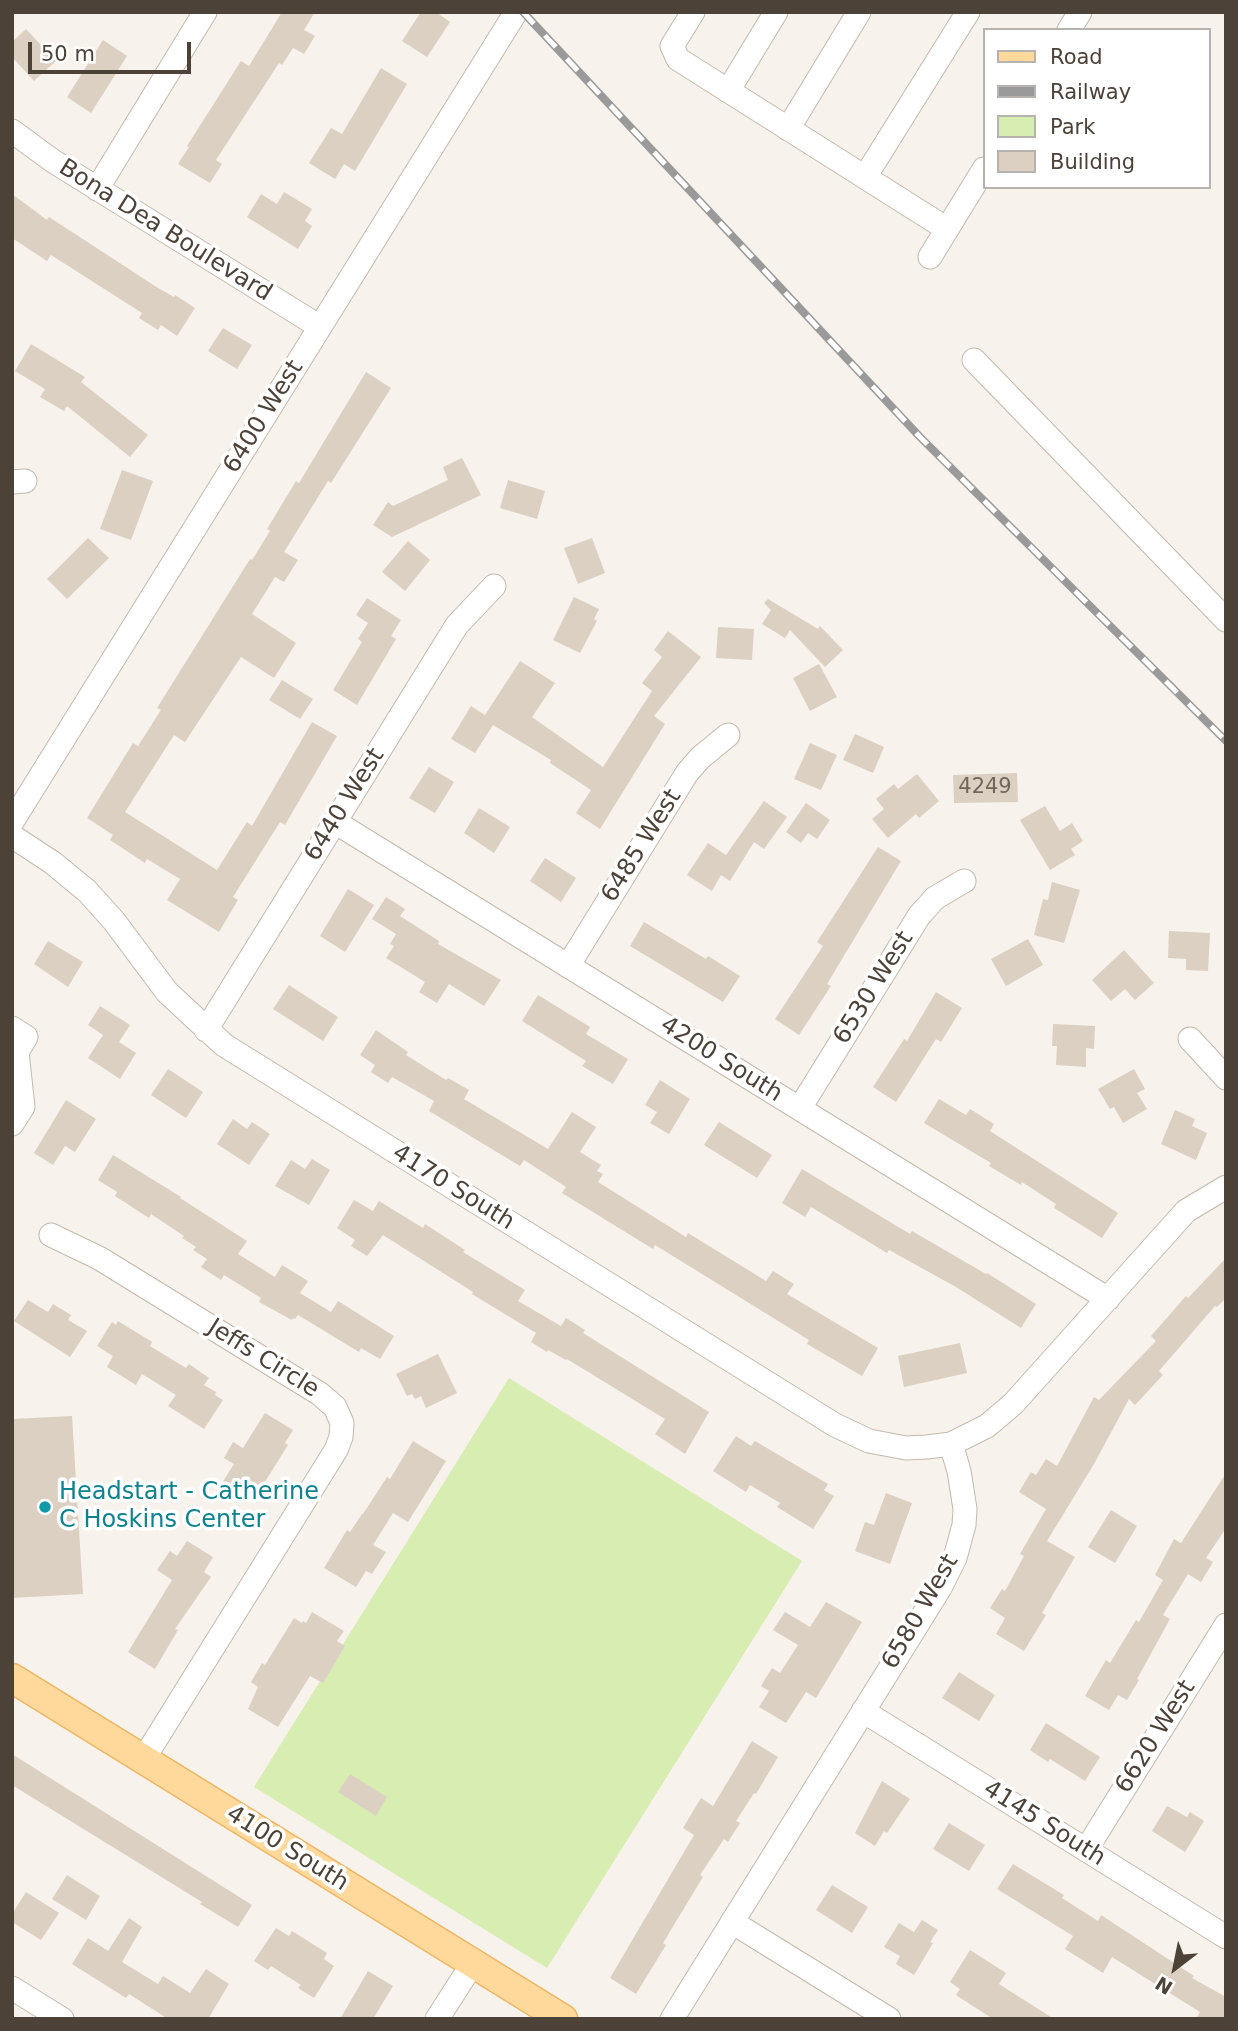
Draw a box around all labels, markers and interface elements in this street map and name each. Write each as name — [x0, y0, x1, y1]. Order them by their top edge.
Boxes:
scale bar — [32, 28, 194, 72]
legend — [982, 28, 1210, 189]
text: 50 m — [41, 42, 95, 66]
text: Road — [1050, 45, 1103, 69]
text: Railway — [1050, 80, 1131, 104]
text: Park — [1050, 115, 1095, 139]
text: Building — [1050, 150, 1135, 174]
street label: Bona Dea Boulevard — [53, 154, 277, 308]
street label: 6400 West — [218, 355, 310, 479]
street label: 6440 West — [299, 743, 391, 867]
house number: 4249 — [958, 775, 1012, 801]
street label: 6485 West — [596, 784, 688, 908]
street label: 6530 West — [828, 926, 920, 1050]
street label: 4200 South — [655, 1011, 787, 1109]
street label: 4170 South — [387, 1139, 519, 1237]
street label: Jeffs Circle — [202, 1313, 324, 1405]
place label: Headstart - Catherine C Hoskins Center — [59, 1479, 319, 1535]
marker: Headstart - Catherine C Hoskins Center — [37, 1499, 53, 1515]
street label: 6580 West — [877, 1549, 965, 1675]
street label: 6620 West — [1110, 1675, 1202, 1799]
street label: 4145 South — [978, 1775, 1110, 1873]
street label: 4100 South — [221, 1800, 353, 1898]
north arrow — [1140, 1933, 1210, 2003]
text: N — [1151, 1972, 1176, 1999]

